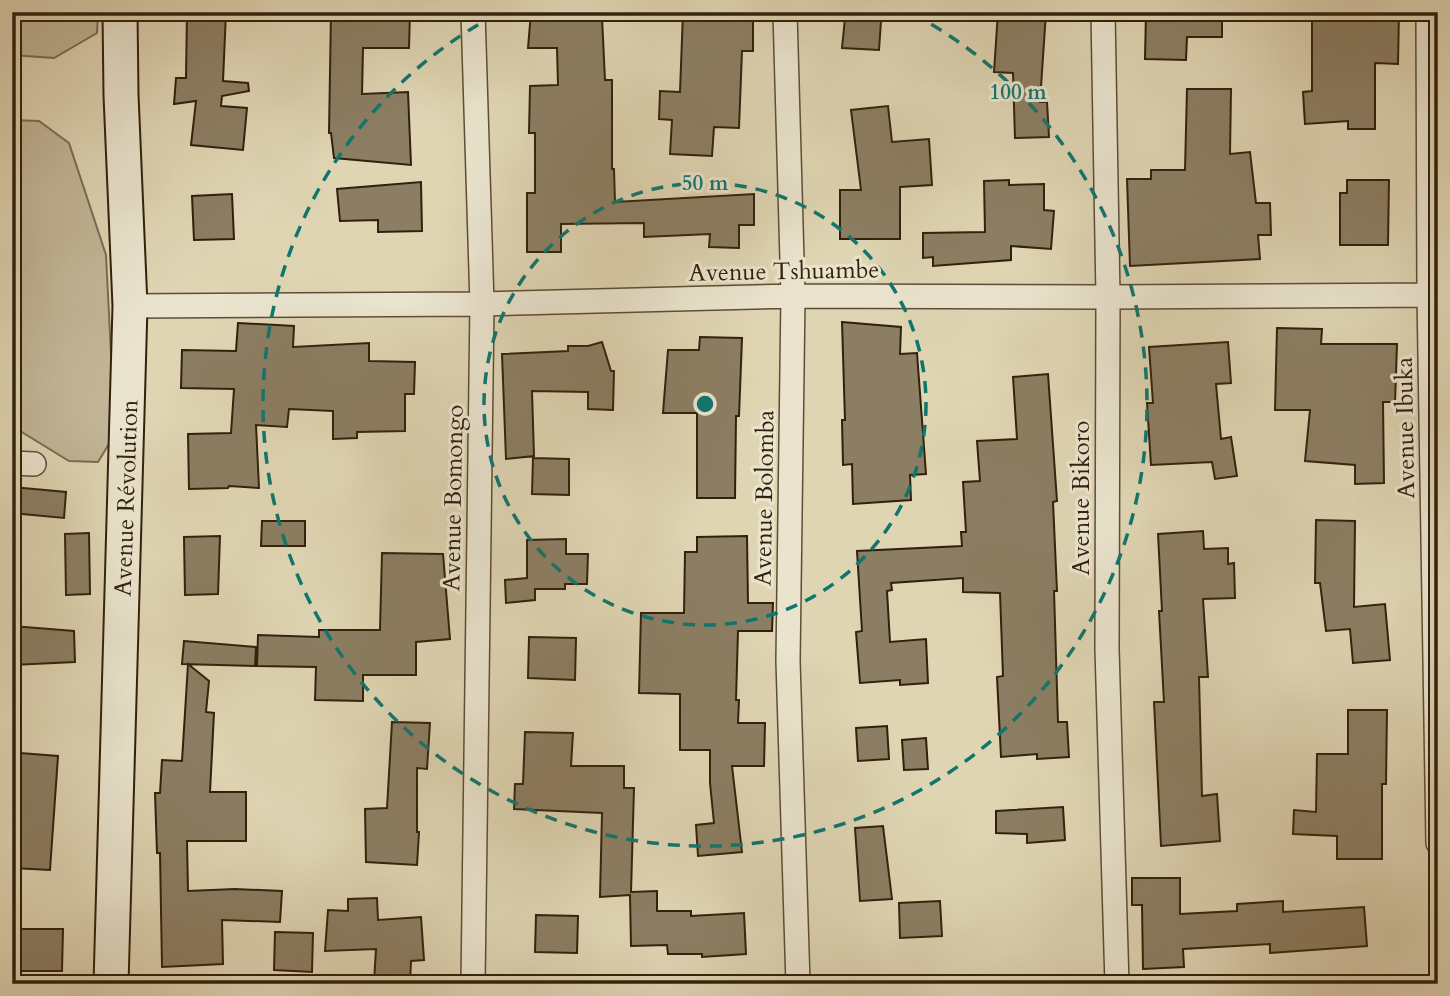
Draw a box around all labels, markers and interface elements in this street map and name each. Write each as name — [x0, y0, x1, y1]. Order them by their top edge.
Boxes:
text: 100 m — [989, 78, 1047, 107]
text: 50 m — [682, 169, 729, 198]
street label: Avenue Tshuambe — [688, 253, 880, 290]
street label: Avenue Ibuka — [1388, 356, 1423, 499]
centre of rings — [693, 392, 717, 416]
street label: Avenue Révolution — [107, 399, 146, 597]
street label: Avenue Bomongo — [435, 404, 472, 592]
street label: Avenue Bolomba — [746, 409, 783, 586]
street label: Avenue Bikoro — [1065, 421, 1098, 575]

